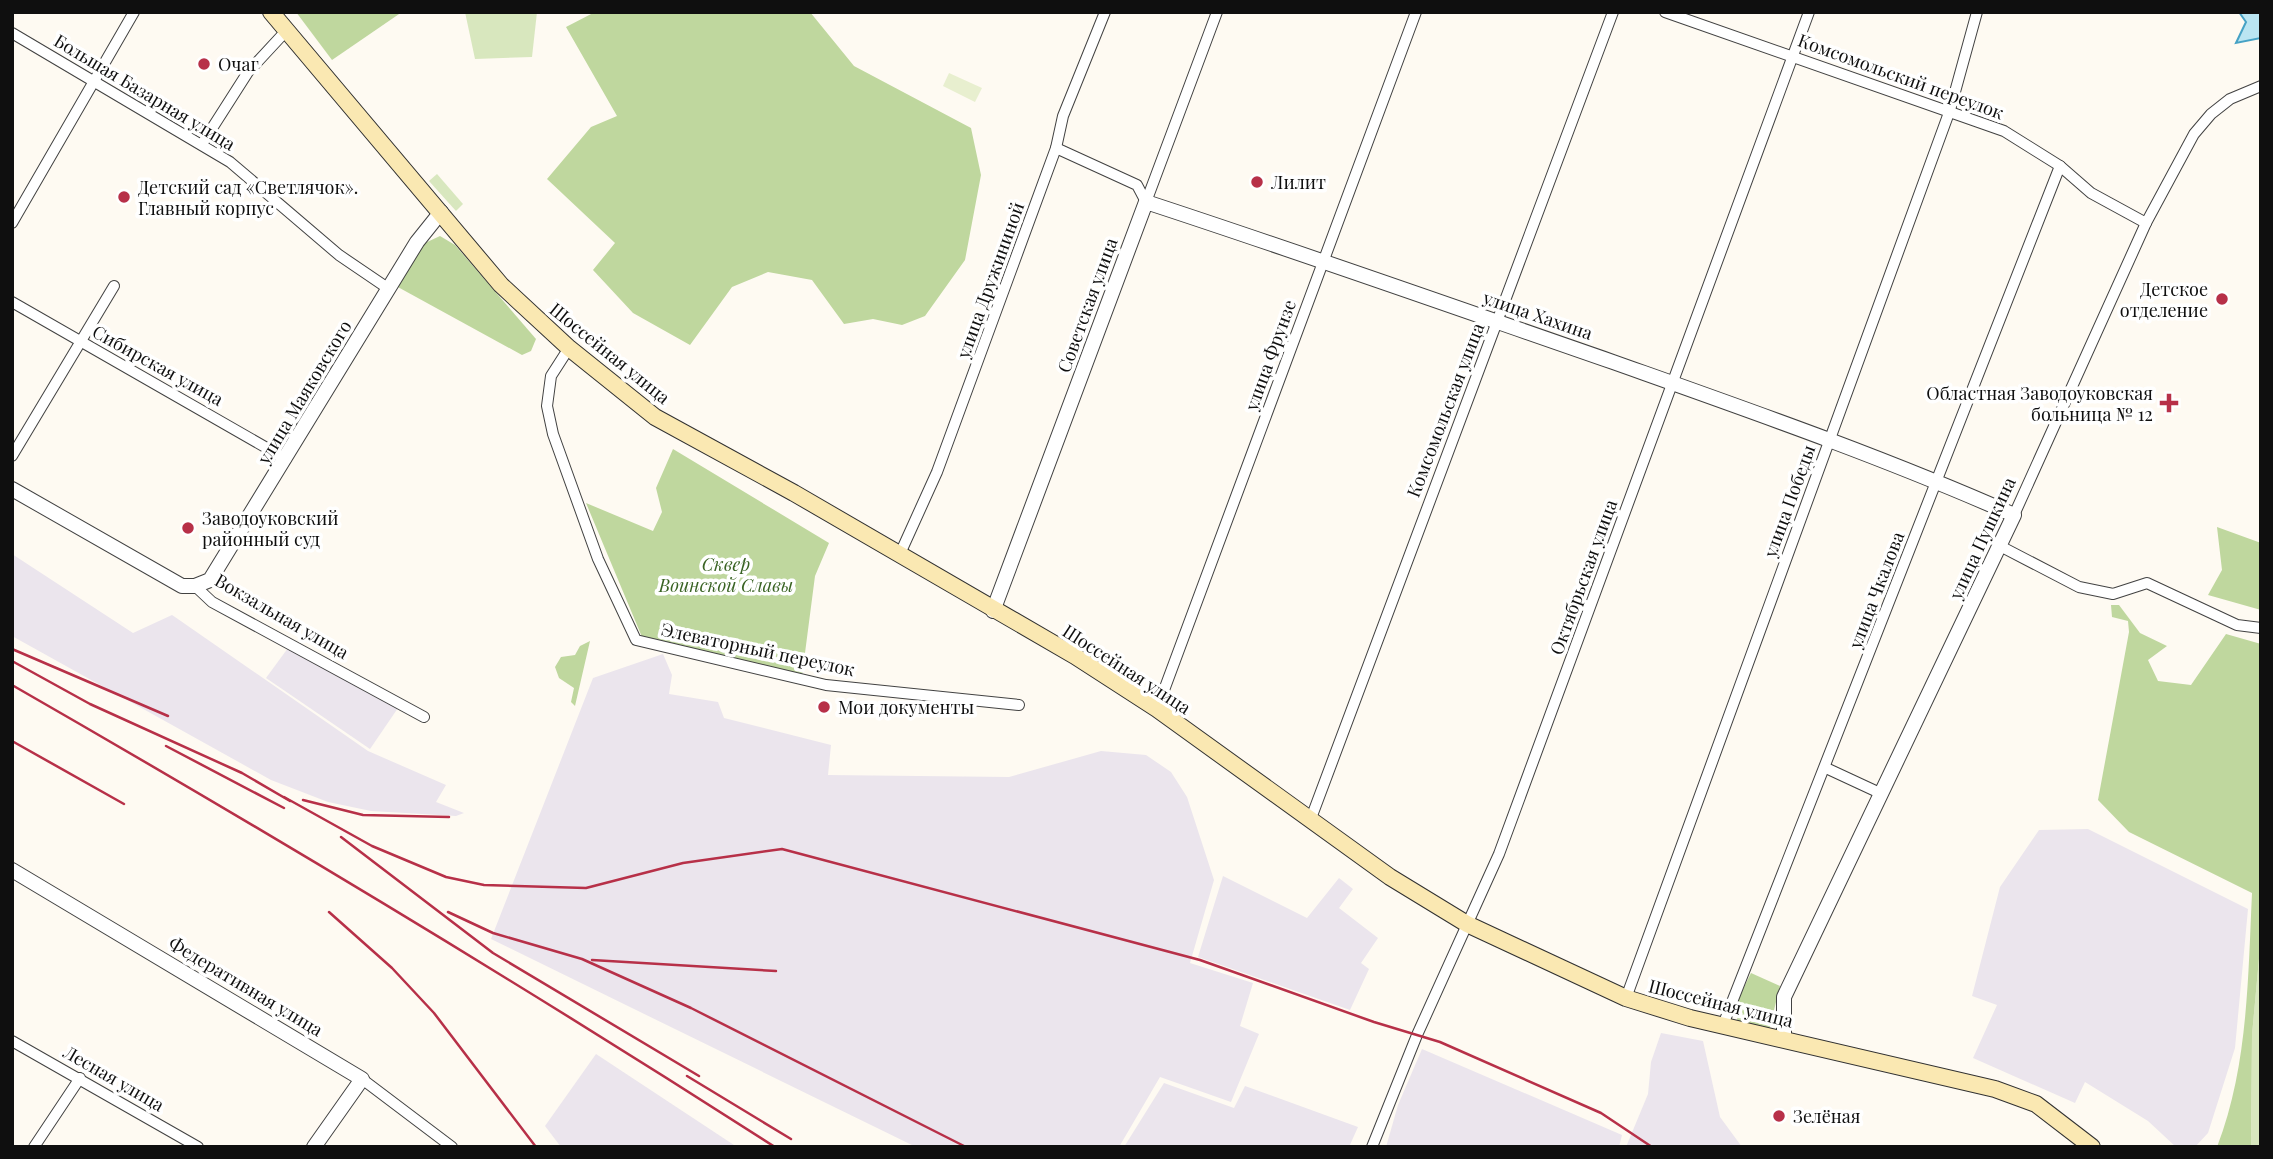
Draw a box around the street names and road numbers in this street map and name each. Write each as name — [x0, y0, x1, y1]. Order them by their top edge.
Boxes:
street label: Большая Базарная улица — [50, 28, 240, 156]
street label: Комсомольский переулок — [1795, 28, 2007, 124]
street label: улица Дружининой — [950, 199, 1029, 362]
street label: Советская улица — [1051, 234, 1123, 376]
street label: улица Хахина — [1479, 285, 1596, 345]
street label: улица Фрунзе — [1239, 296, 1301, 415]
street label: Шоссейная улица — [545, 297, 675, 409]
street label: улица Маяковского — [251, 315, 357, 469]
street label: Сибирская улица — [88, 319, 228, 411]
street label: Комсомольская улица — [1401, 319, 1489, 501]
street label: улица Победы — [1757, 441, 1821, 561]
street label: улица Пушкина — [1943, 473, 2021, 604]
street label: Октябрьская улица — [1544, 496, 1622, 658]
street label: улица Чкалова — [1842, 528, 1909, 653]
street label: Вокзальная улица — [211, 568, 353, 664]
street label: Элеваторный переулок — [659, 617, 857, 681]
street label: Шоссейная улица — [1058, 619, 1196, 719]
street label: Федеративная улица — [165, 931, 327, 1041]
street label: Шоссейная улица — [1646, 973, 1796, 1033]
street label: Лесная улица — [58, 1039, 169, 1117]

